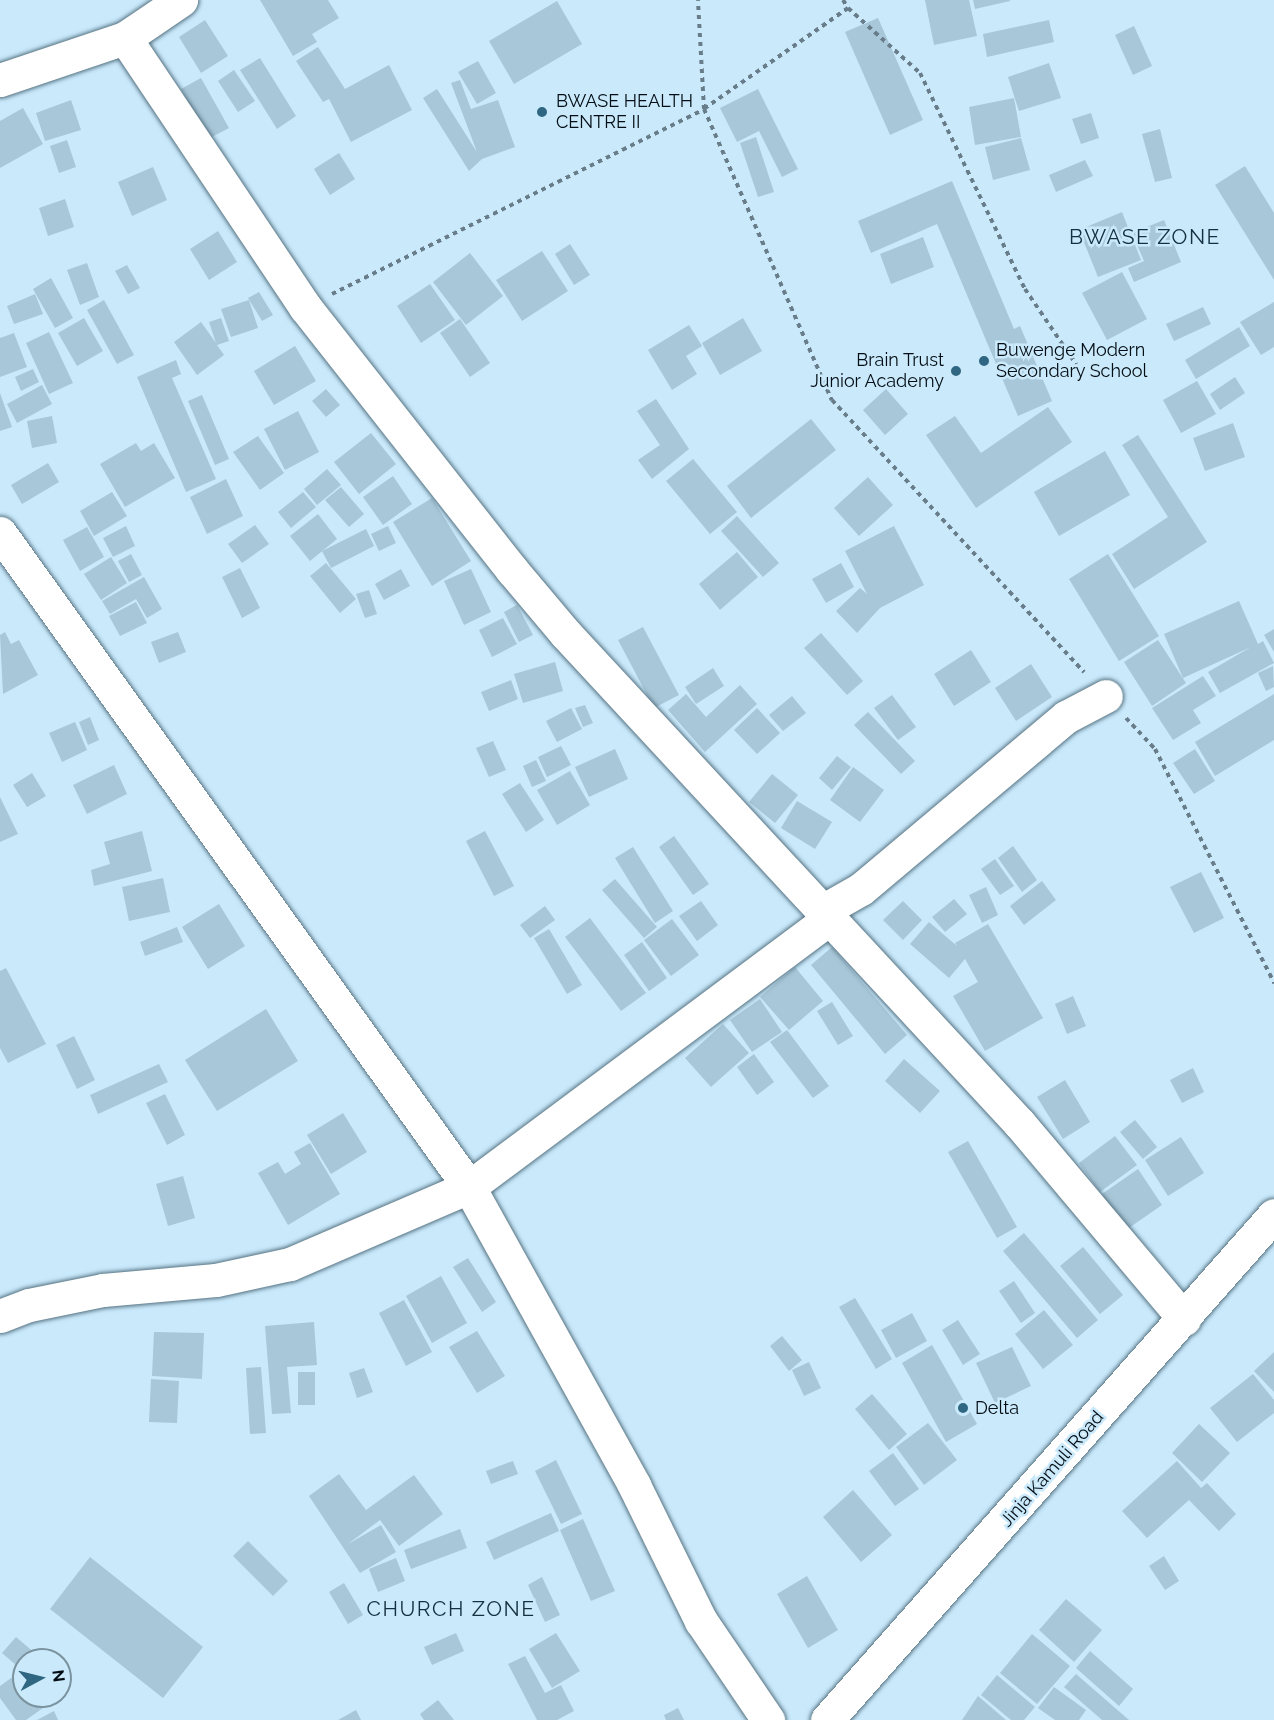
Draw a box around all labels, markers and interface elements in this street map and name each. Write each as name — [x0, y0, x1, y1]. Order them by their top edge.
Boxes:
place label: BWASE HEALTH CENTRE II — [556, 91, 693, 134]
marker: BWASE HEALTH CENTRE II — [533, 103, 551, 121]
district label: BWASE ZONE — [1069, 224, 1221, 250]
place label: Buwenge Modern Secondary School — [996, 340, 1148, 382]
place label: Brain Trust Junior Academy — [809, 350, 944, 392]
marker: Buwenge Modern Secondary School — [977, 354, 991, 368]
marker: Brain Trust Junior Academy — [949, 364, 963, 378]
place label: Delta — [975, 1397, 1019, 1419]
marker: Delta — [956, 1401, 970, 1415]
street label: Jinja Kamuli Road — [996, 1407, 1108, 1531]
district label: CHURCH ZONE — [367, 1596, 535, 1622]
north arrow — [12, 1648, 72, 1708]
text: N — [48, 1669, 69, 1683]

